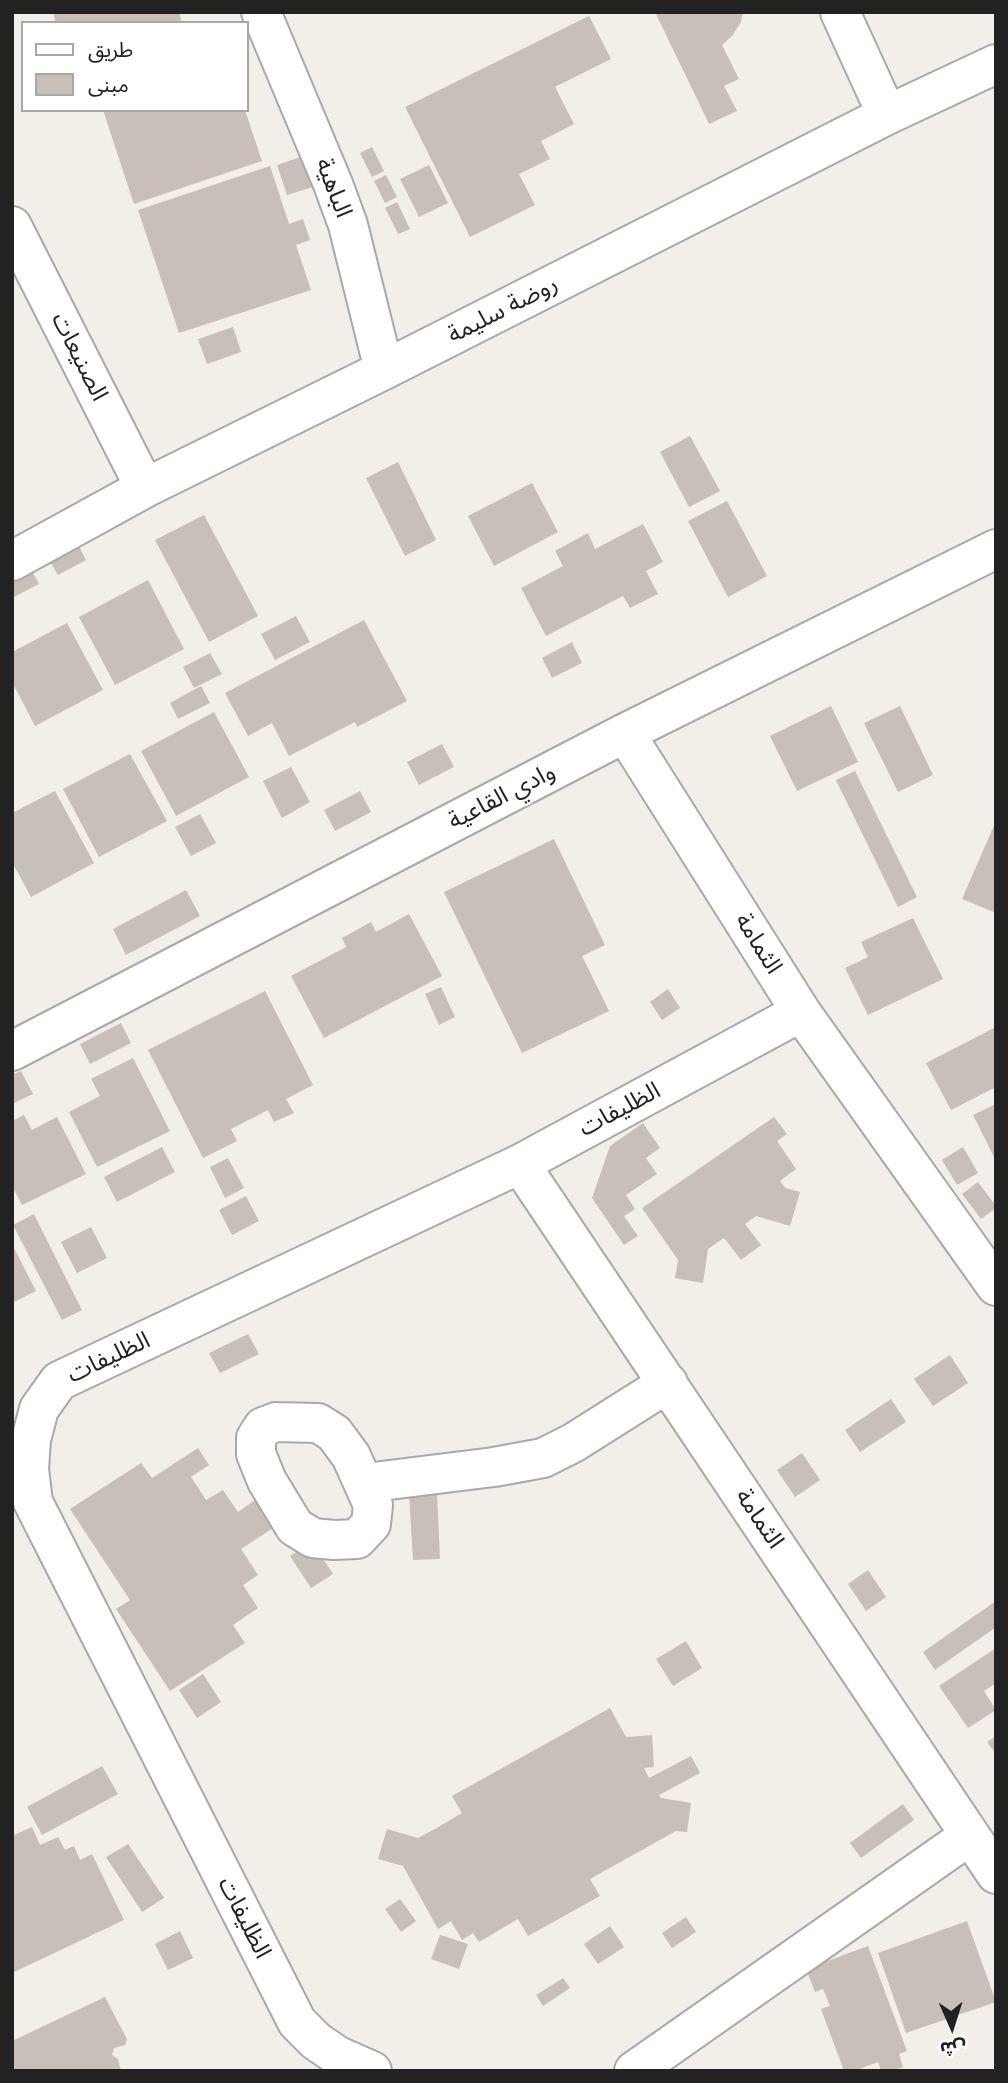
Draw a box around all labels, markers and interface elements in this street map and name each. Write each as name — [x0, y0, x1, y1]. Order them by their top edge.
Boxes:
legend — [21, 21, 248, 112]
text: طريق — [88, 37, 133, 63]
text: مبنى — [88, 72, 129, 98]
street label: الباهية — [309, 154, 357, 222]
street label: روضة سليمة — [443, 270, 563, 350]
street label: الصنيعات — [45, 308, 113, 406]
street label: وادي القاعية — [444, 758, 560, 836]
street label: الثمامة — [728, 908, 788, 980]
street label: الظليفات — [574, 1077, 666, 1143]
street label: الظليفات — [63, 1326, 155, 1390]
street label: الثمامة — [729, 1484, 789, 1554]
street label: الظليفات — [211, 1872, 277, 1964]
north arrow — [917, 1992, 987, 2062]
text: ش — [940, 2036, 967, 2061]

